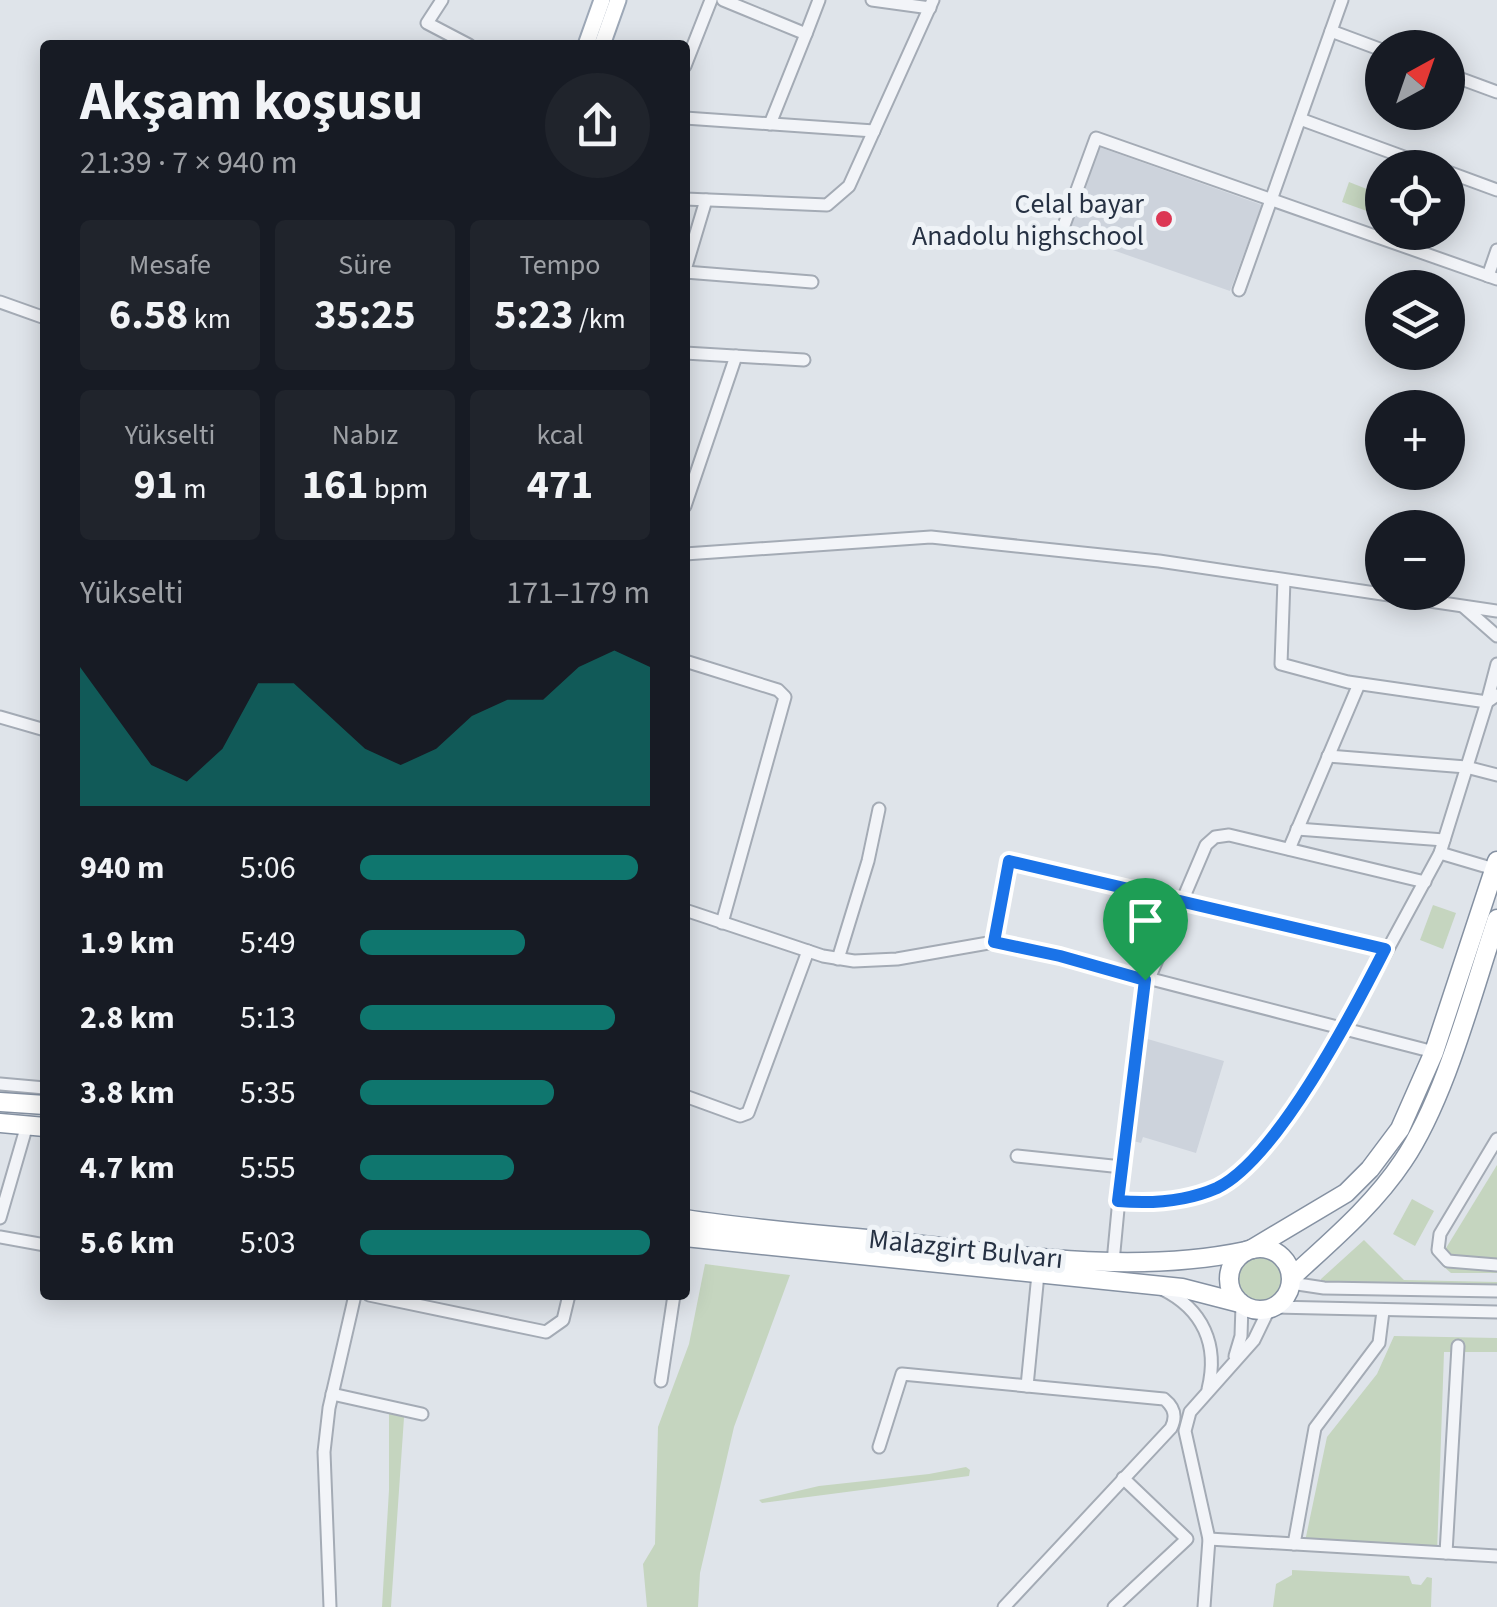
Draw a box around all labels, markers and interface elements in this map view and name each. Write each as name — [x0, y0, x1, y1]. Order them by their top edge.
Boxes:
north arrow — [1365, 30, 1465, 130]
map controls — [1365, 30, 1465, 610]
text: Akşam koşusu — [80, 63, 423, 141]
button: share — [545, 73, 650, 178]
text: 21:39 · 7 × 940 m — [80, 140, 298, 186]
button: locate — [1365, 150, 1465, 250]
place label: Celal bayar Anadolu highschool — [912, 184, 1144, 256]
marker: Celal bayar Anadolu highschool — [1153, 208, 1175, 230]
text: Mesafe — [129, 245, 211, 285]
text: Süre — [338, 245, 392, 285]
text: Tempo — [520, 245, 600, 285]
button: layers — [1365, 270, 1465, 370]
text: 6.58 — [109, 285, 188, 345]
text: 35:25 — [314, 285, 416, 345]
text: 5:23 — [494, 285, 573, 345]
text: km — [188, 299, 231, 339]
text: /km — [573, 299, 626, 339]
button: + — [1365, 390, 1465, 490]
text: Yükselti — [125, 415, 215, 455]
text: Nabız — [332, 415, 398, 455]
text: kcal — [536, 415, 584, 455]
text: 91 — [133, 455, 178, 515]
text: 161 — [302, 455, 368, 515]
text: 471 — [527, 455, 593, 515]
text: m — [178, 469, 207, 509]
text: bpm — [368, 469, 428, 509]
button: − — [1365, 510, 1465, 610]
text: Yükselti — [80, 570, 184, 616]
text: 171–179 m — [506, 570, 650, 616]
text: 940 m — [80, 845, 165, 891]
text: 5:06 — [240, 845, 296, 891]
pin — [1103, 878, 1188, 981]
icon: arrive — [1118, 893, 1173, 948]
text: 1.9 km — [80, 920, 175, 966]
text: 5:49 — [240, 920, 296, 966]
text: 2.8 km — [80, 995, 175, 1041]
text: 5:13 — [240, 995, 296, 1041]
text: 3.8 km — [80, 1070, 175, 1116]
text: 5:35 — [240, 1070, 296, 1116]
text: 4.7 km — [80, 1145, 175, 1191]
text: 5:55 — [240, 1145, 296, 1191]
street label: Malazgirt Bulvarı — [867, 1219, 1065, 1279]
text: 5.6 km — [80, 1220, 175, 1266]
text: 5:03 — [240, 1220, 296, 1266]

